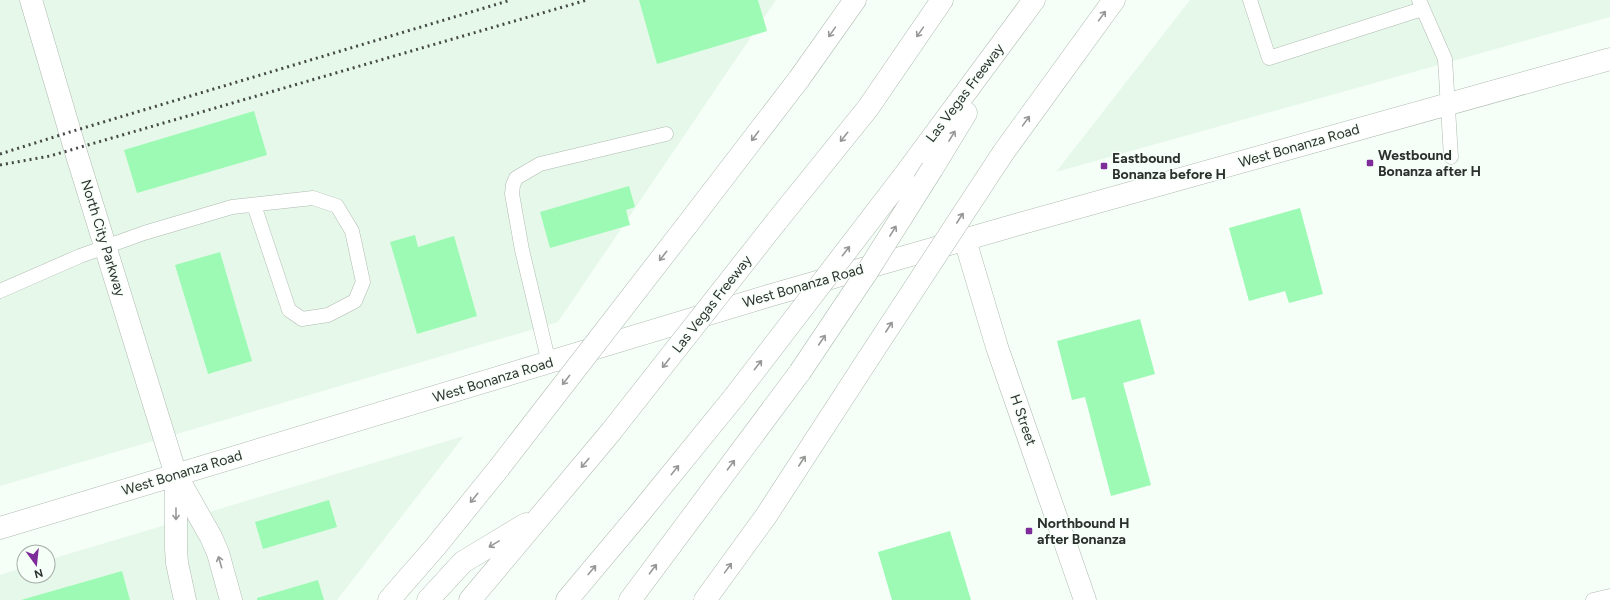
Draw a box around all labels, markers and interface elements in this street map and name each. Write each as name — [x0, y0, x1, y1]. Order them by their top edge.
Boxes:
one-way arrow — [1098, 11, 1106, 22]
one-way arrow — [828, 26, 836, 37]
one-way arrow — [916, 26, 924, 37]
street label: Las Vegas Freeway — [922, 40, 1008, 146]
one-way arrow — [1022, 116, 1030, 127]
street label: West Bonanza Road — [1237, 121, 1361, 171]
one-way arrow — [949, 130, 957, 142]
one-way arrow — [751, 131, 759, 142]
one-way arrow — [840, 132, 848, 143]
place label: Westbound Bonanza after H — [1378, 147, 1481, 180]
place label: Eastbound Bonanza before H — [1112, 150, 1226, 183]
marker: Westbound Bonanza after H — [1365, 158, 1375, 168]
marker: Eastbound Bonanza before H — [1099, 161, 1109, 171]
street label: North City Parkway — [77, 177, 129, 299]
one-way arrow — [957, 212, 965, 224]
one-way arrow — [889, 226, 897, 237]
one-way arrow — [842, 245, 851, 256]
one-way arrow — [659, 250, 668, 261]
street label: Las Vegas Freeway — [669, 251, 756, 356]
street label: West Bonanza Road — [741, 261, 865, 311]
one-way arrow — [885, 322, 893, 333]
one-way arrow — [818, 335, 826, 346]
street label: West Bonanza Road — [431, 354, 555, 406]
one-way arrow — [661, 357, 670, 368]
one-way arrow — [754, 359, 763, 370]
one-way arrow — [562, 375, 571, 386]
street label: H Street — [1006, 392, 1040, 448]
street label: West Bonanza Road — [120, 447, 244, 499]
one-way arrow — [798, 456, 806, 467]
one-way arrow — [580, 458, 589, 468]
one-way arrow — [727, 459, 735, 470]
one-way arrow — [671, 464, 679, 475]
one-way arrow — [470, 493, 479, 504]
one-way arrow — [172, 507, 180, 520]
place label: Northbound H after Bonanza — [1037, 515, 1129, 548]
marker: Northbound H after Bonanza — [1024, 526, 1034, 536]
one-way arrow — [488, 540, 500, 548]
north arrow — [16, 544, 56, 584]
one-way arrow — [216, 556, 223, 569]
one-way arrow — [649, 563, 657, 574]
one-way arrow — [724, 563, 732, 574]
one-way arrow — [588, 565, 597, 575]
text: N — [33, 566, 44, 581]

